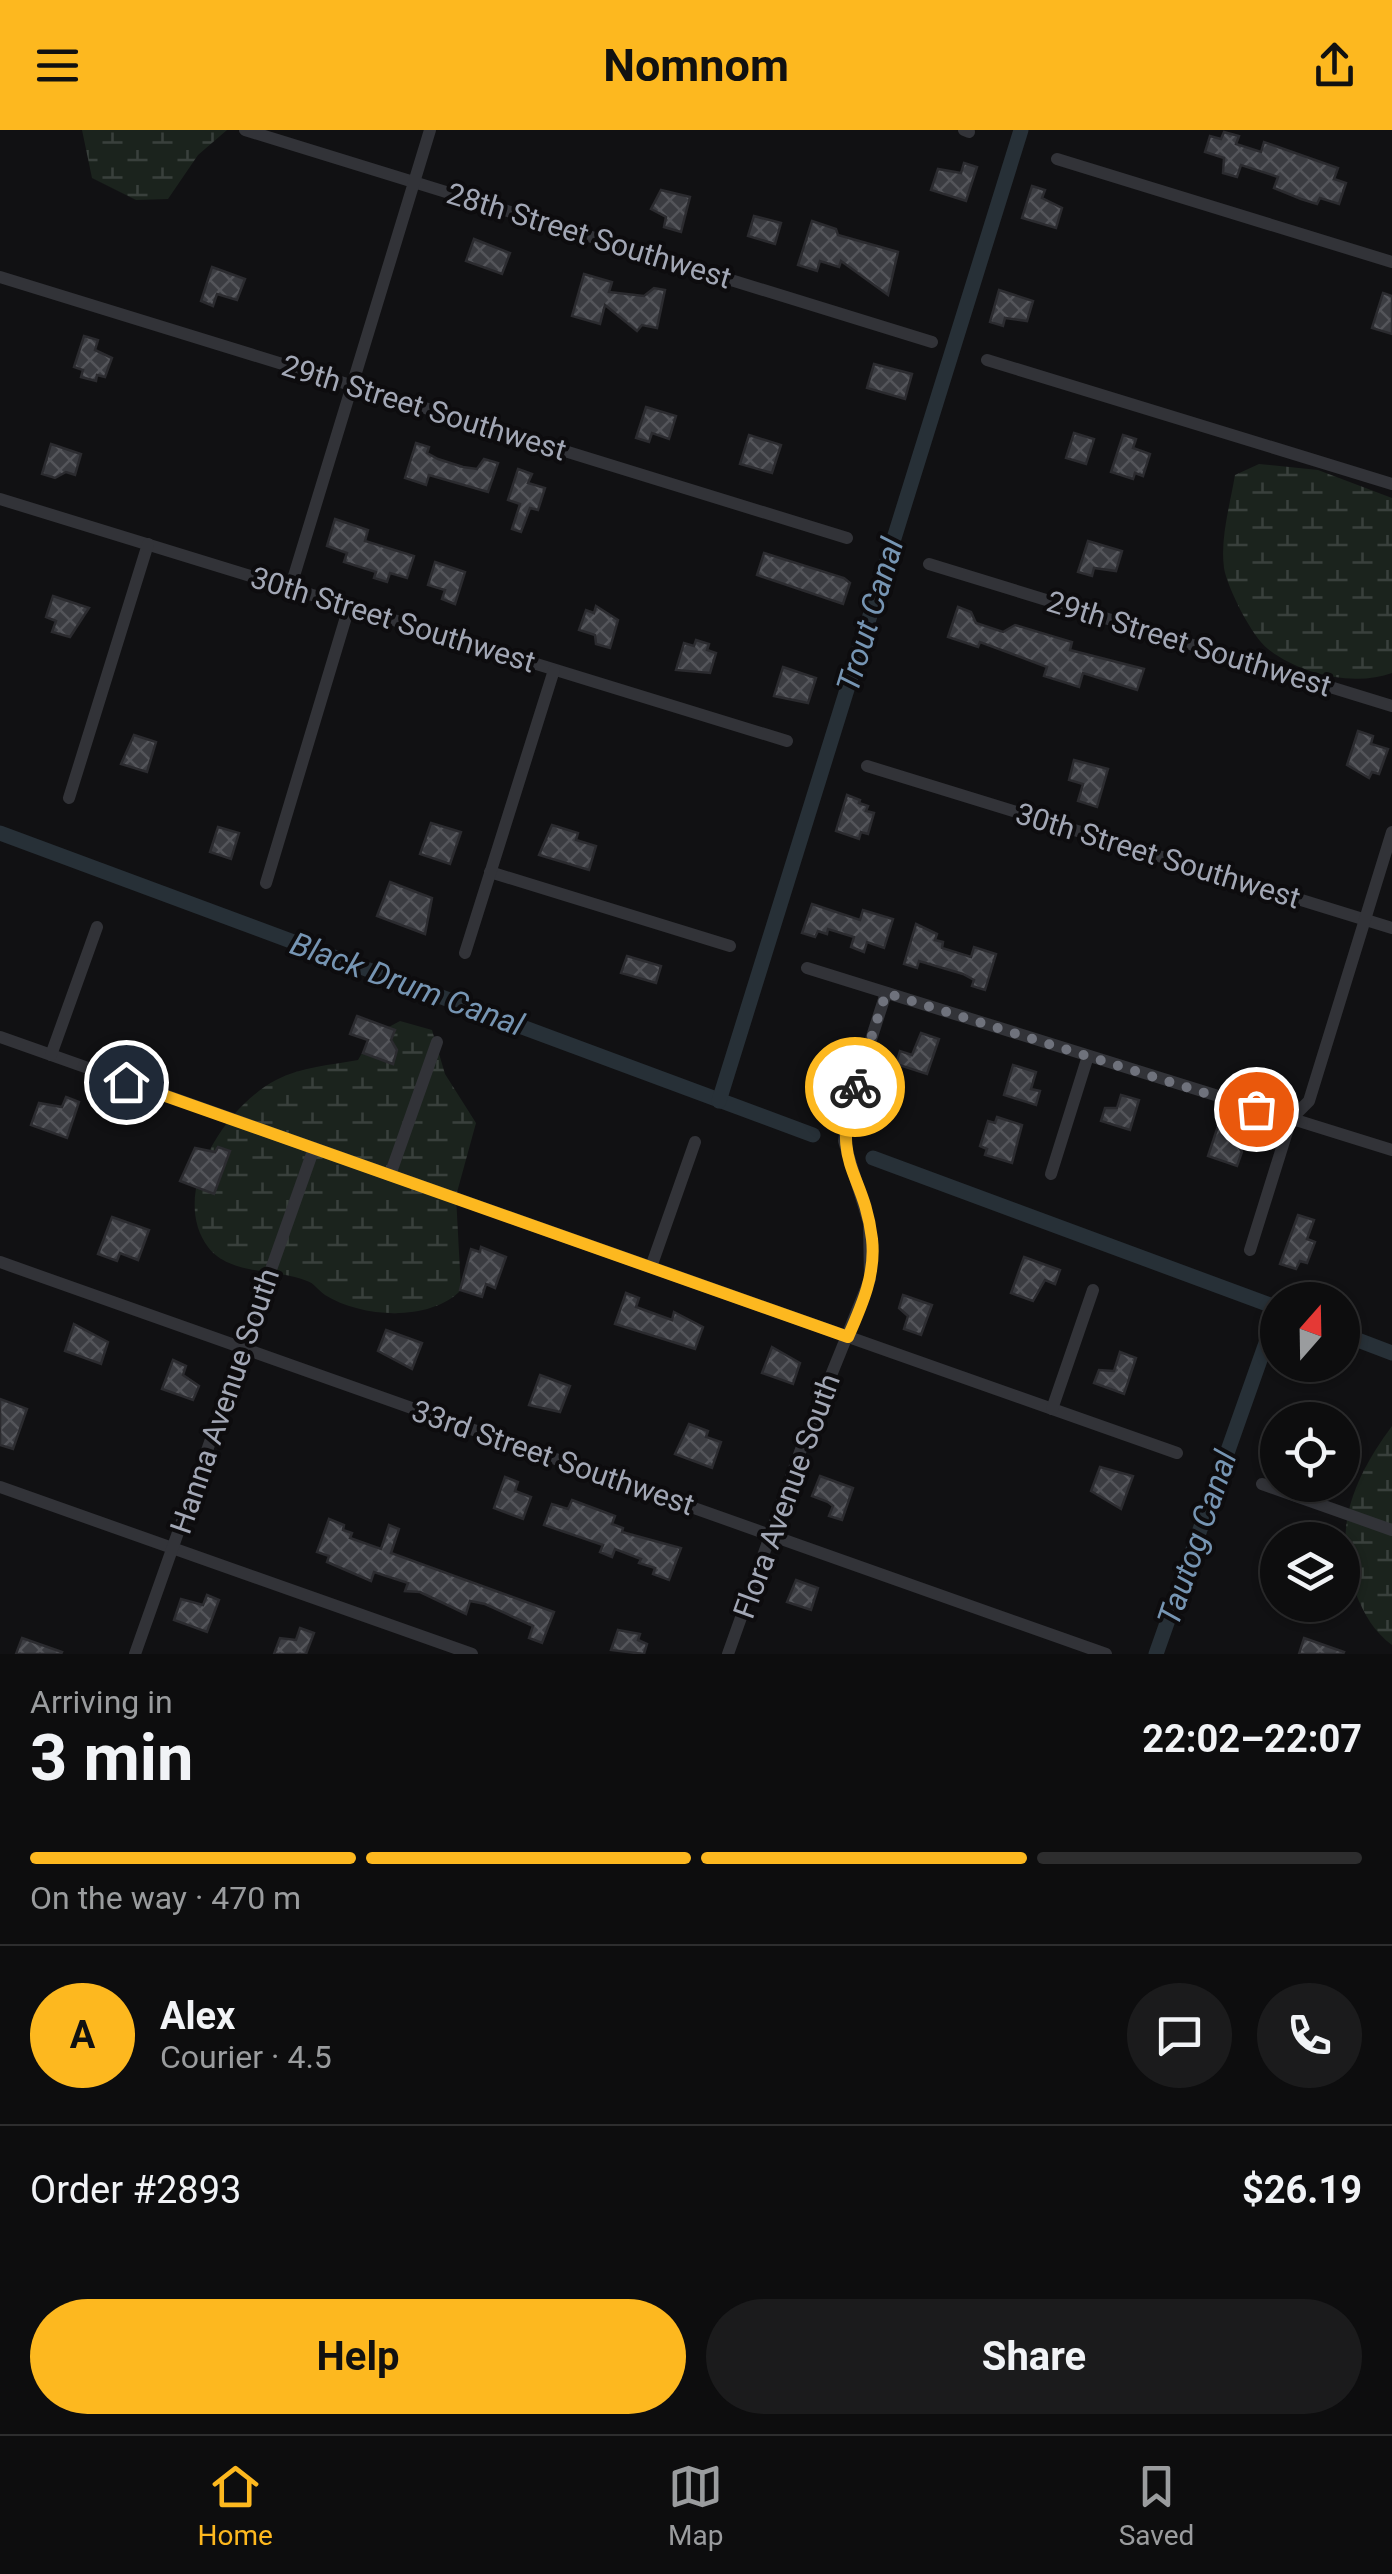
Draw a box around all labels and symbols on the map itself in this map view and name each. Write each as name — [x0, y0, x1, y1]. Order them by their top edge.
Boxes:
street label: 28th Street Southwest — [443, 176, 736, 295]
street label: 29th Street Southwest — [278, 348, 571, 467]
water label: Trout Canal — [829, 533, 912, 697]
street label: 30th Street Southwest — [247, 560, 540, 679]
street label: 29th Street Southwest — [1043, 584, 1336, 703]
street label: 30th Street Southwest — [1012, 796, 1305, 915]
water label: Black Drum Canal — [285, 924, 529, 1044]
courier — [805, 1037, 905, 1137]
pin — [84, 1040, 169, 1125]
pin — [1214, 1067, 1299, 1152]
street label: Hanna Avenue South — [163, 1264, 286, 1538]
north arrow — [1260, 1282, 1360, 1382]
street label: Flora Avenue South — [726, 1369, 847, 1623]
street label: 33rd Street Southwest — [407, 1393, 699, 1522]
water label: Tautog Canal — [1149, 1445, 1245, 1630]

